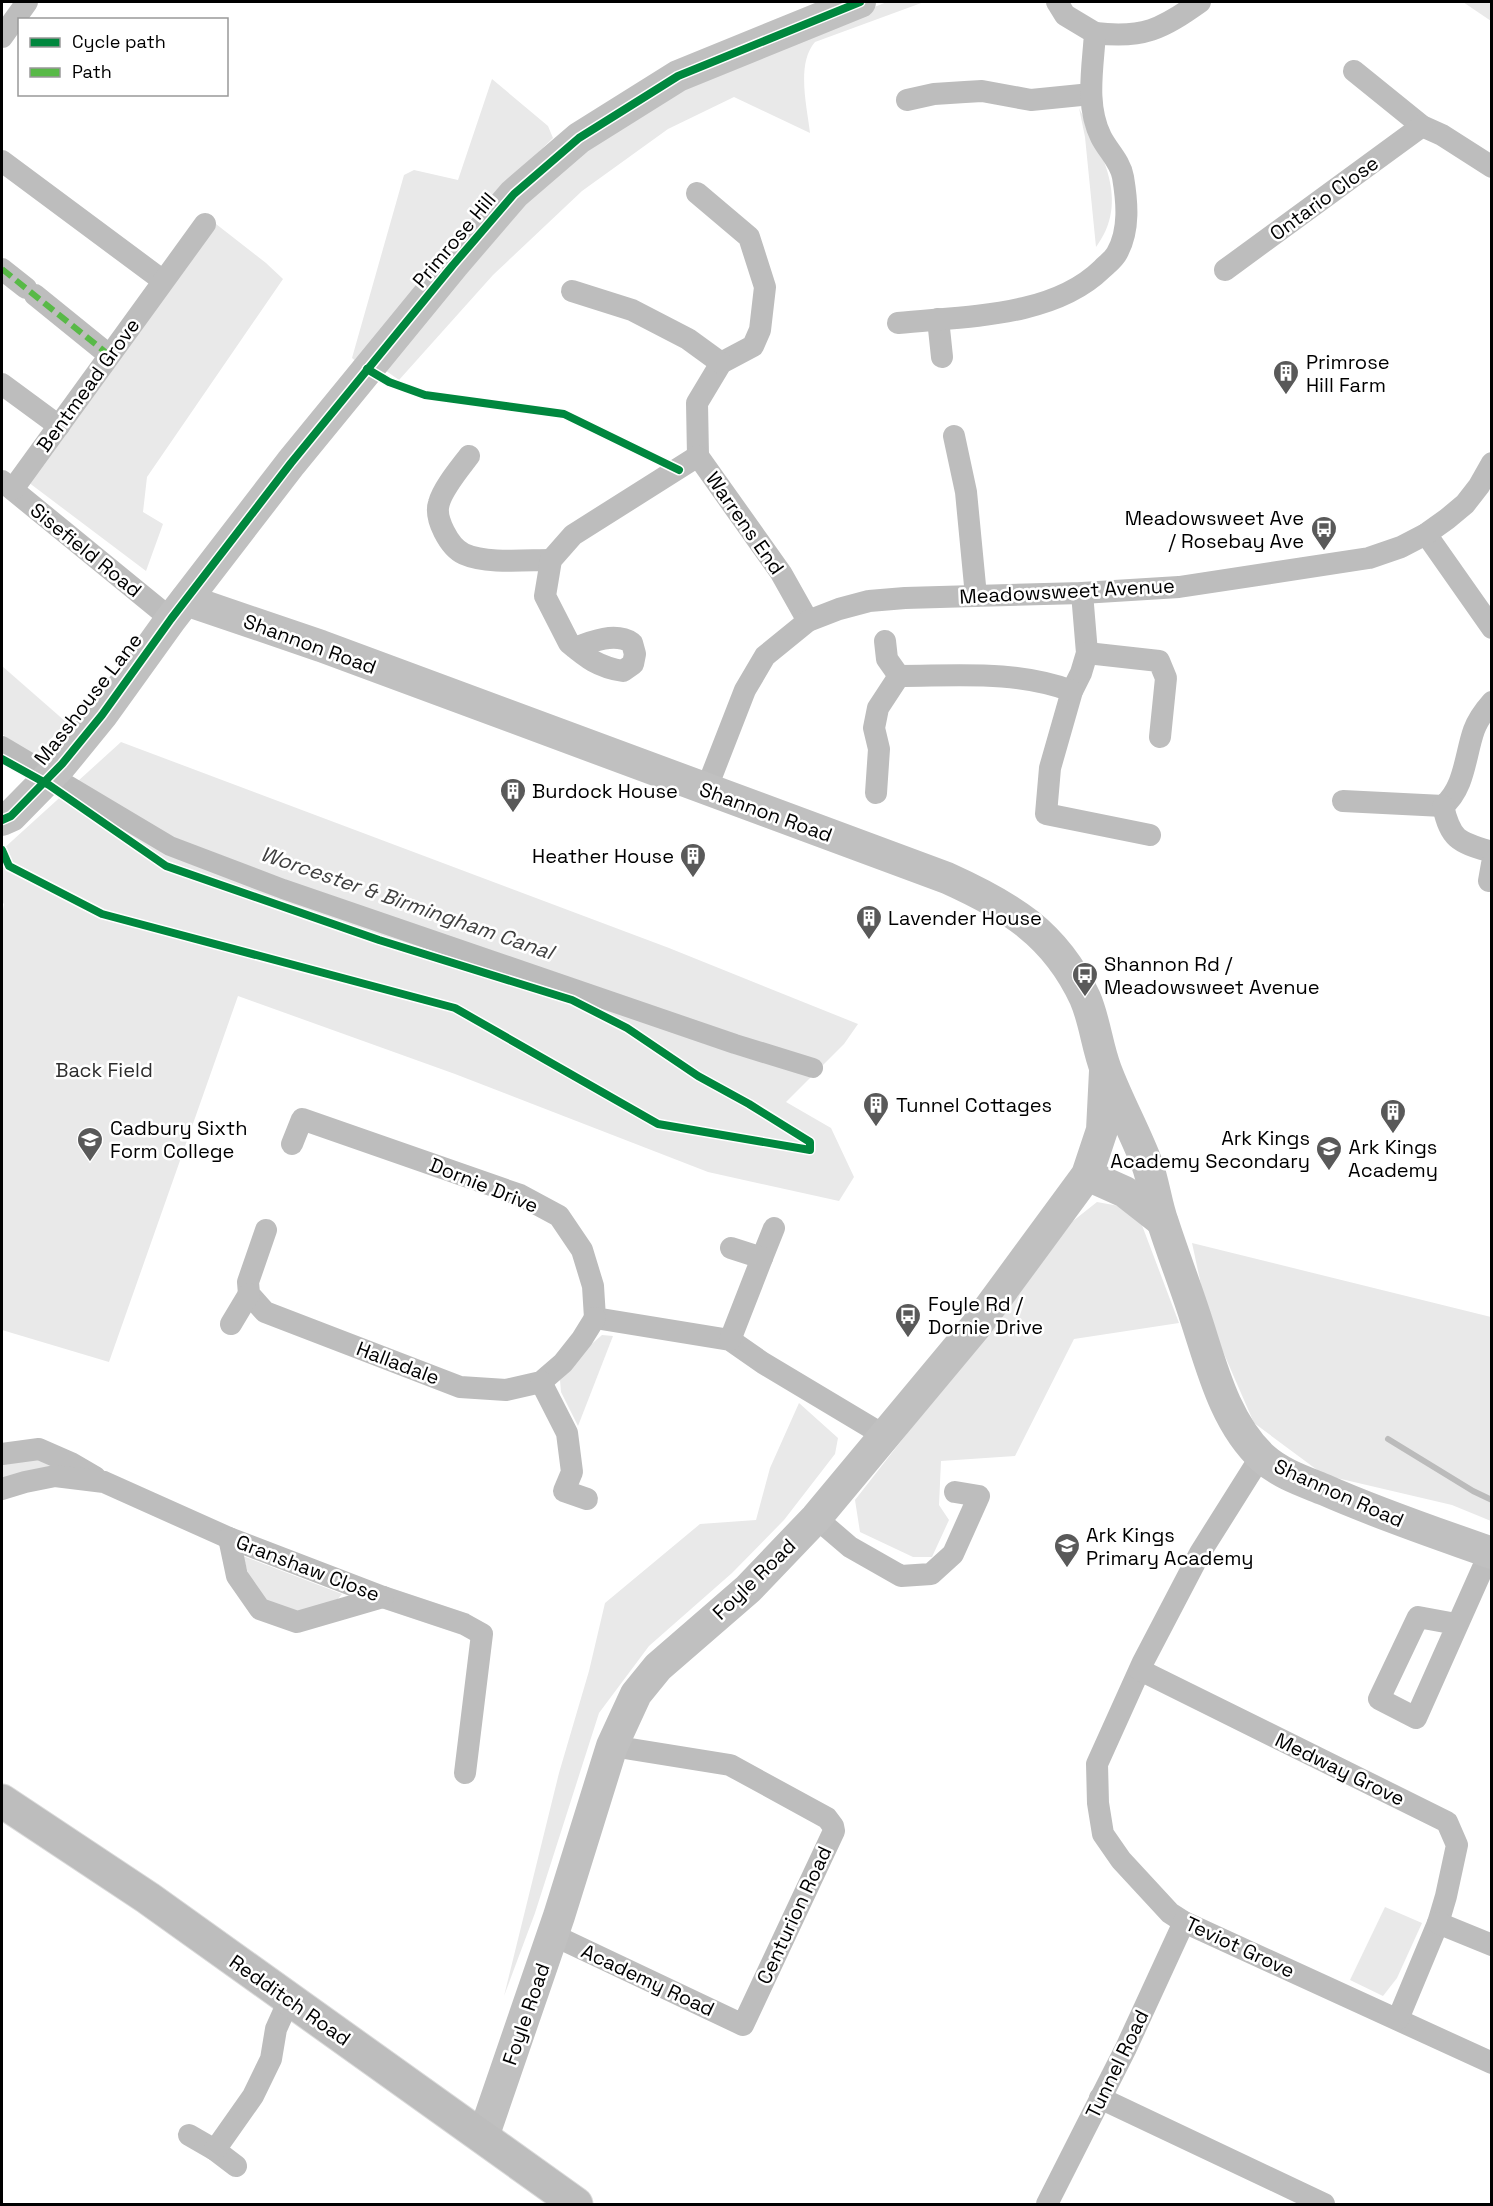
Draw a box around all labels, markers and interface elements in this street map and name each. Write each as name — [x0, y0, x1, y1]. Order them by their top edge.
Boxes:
legend — [18, 18, 228, 96]
text: Cycle path — [72, 30, 166, 53]
text: Path — [72, 60, 112, 83]
street label: Ontario Close — [1264, 150, 1384, 246]
street label: Primrose Hill — [407, 187, 501, 293]
street label: Bentmead Grove — [31, 313, 145, 457]
place label: Primrose Hill Farm — [1306, 349, 1390, 398]
building icon: Primrose Hill Farm — [1271, 358, 1301, 396]
street label: Warrens End — [700, 467, 790, 579]
street label: Sisefield Road — [25, 497, 147, 603]
place label: Meadowsweet Ave / Rosebay Ave — [1125, 505, 1304, 554]
bus stop icon: Meadowsweet Ave / Rosebay Ave — [1309, 514, 1339, 552]
street label: Meadowsweet Avenue — [959, 572, 1175, 610]
street label: Shannon Road — [240, 608, 380, 680]
street label: Masshouse Lane — [28, 628, 148, 770]
building icon: Burdock House — [498, 776, 528, 814]
street label: Shannon Road — [696, 776, 836, 848]
place label: Burdock House — [532, 778, 678, 804]
water label: Worcester & Birmingham Canal — [257, 840, 560, 966]
building icon: Heather House — [678, 841, 708, 879]
place label: Heather House — [532, 843, 674, 869]
building icon: Lavender House — [854, 903, 884, 941]
place label: Lavender House — [888, 905, 1042, 931]
place label: Shannon Rd / Meadowsweet Avenue — [1104, 951, 1320, 1000]
bus stop icon: Shannon Rd / Meadowsweet Avenue — [1070, 960, 1100, 998]
park label: Back Field — [55, 1057, 153, 1083]
building icon: Tunnel Cottages — [861, 1090, 891, 1128]
place label: Tunnel Cottages — [896, 1092, 1052, 1118]
building icon: Ark Kings Academy — [1378, 1097, 1408, 1135]
place label: Cadbury Sixth Form College — [110, 1115, 247, 1164]
school or university icon: Cadbury Sixth Form College — [75, 1125, 105, 1163]
place label: Ark Kings Academy Secondary — [1110, 1125, 1310, 1174]
school or university icon: Ark Kings Academy Secondary — [1314, 1134, 1344, 1172]
place label: Ark Kings Academy — [1348, 1134, 1438, 1183]
street label: Dornie Drive — [426, 1151, 542, 1219]
place label: Foyle Rd / Dornie Drive — [928, 1291, 1043, 1340]
bus stop icon: Foyle Rd / Dornie Drive — [893, 1301, 923, 1339]
street label: Halladale — [353, 1335, 443, 1391]
street label: Shannon Road — [1270, 1453, 1408, 1533]
place label: Ark Kings Primary Academy — [1086, 1522, 1254, 1571]
street label: Granshaw Close — [232, 1529, 384, 1607]
school or university icon: Ark Kings Primary Academy — [1052, 1531, 1082, 1569]
street label: Foyle Road — [707, 1533, 801, 1625]
street label: Medway Grove — [1271, 1726, 1409, 1812]
street label: Centurion Road — [751, 1842, 837, 1988]
street label: Teviot Grove — [1181, 1910, 1299, 1984]
street label: Academy Road — [577, 1938, 719, 2022]
street label: Redditch Road — [224, 1949, 356, 2051]
street label: Foyle Road — [496, 1960, 556, 2068]
street label: Tunnel Road — [1079, 2005, 1155, 2123]

